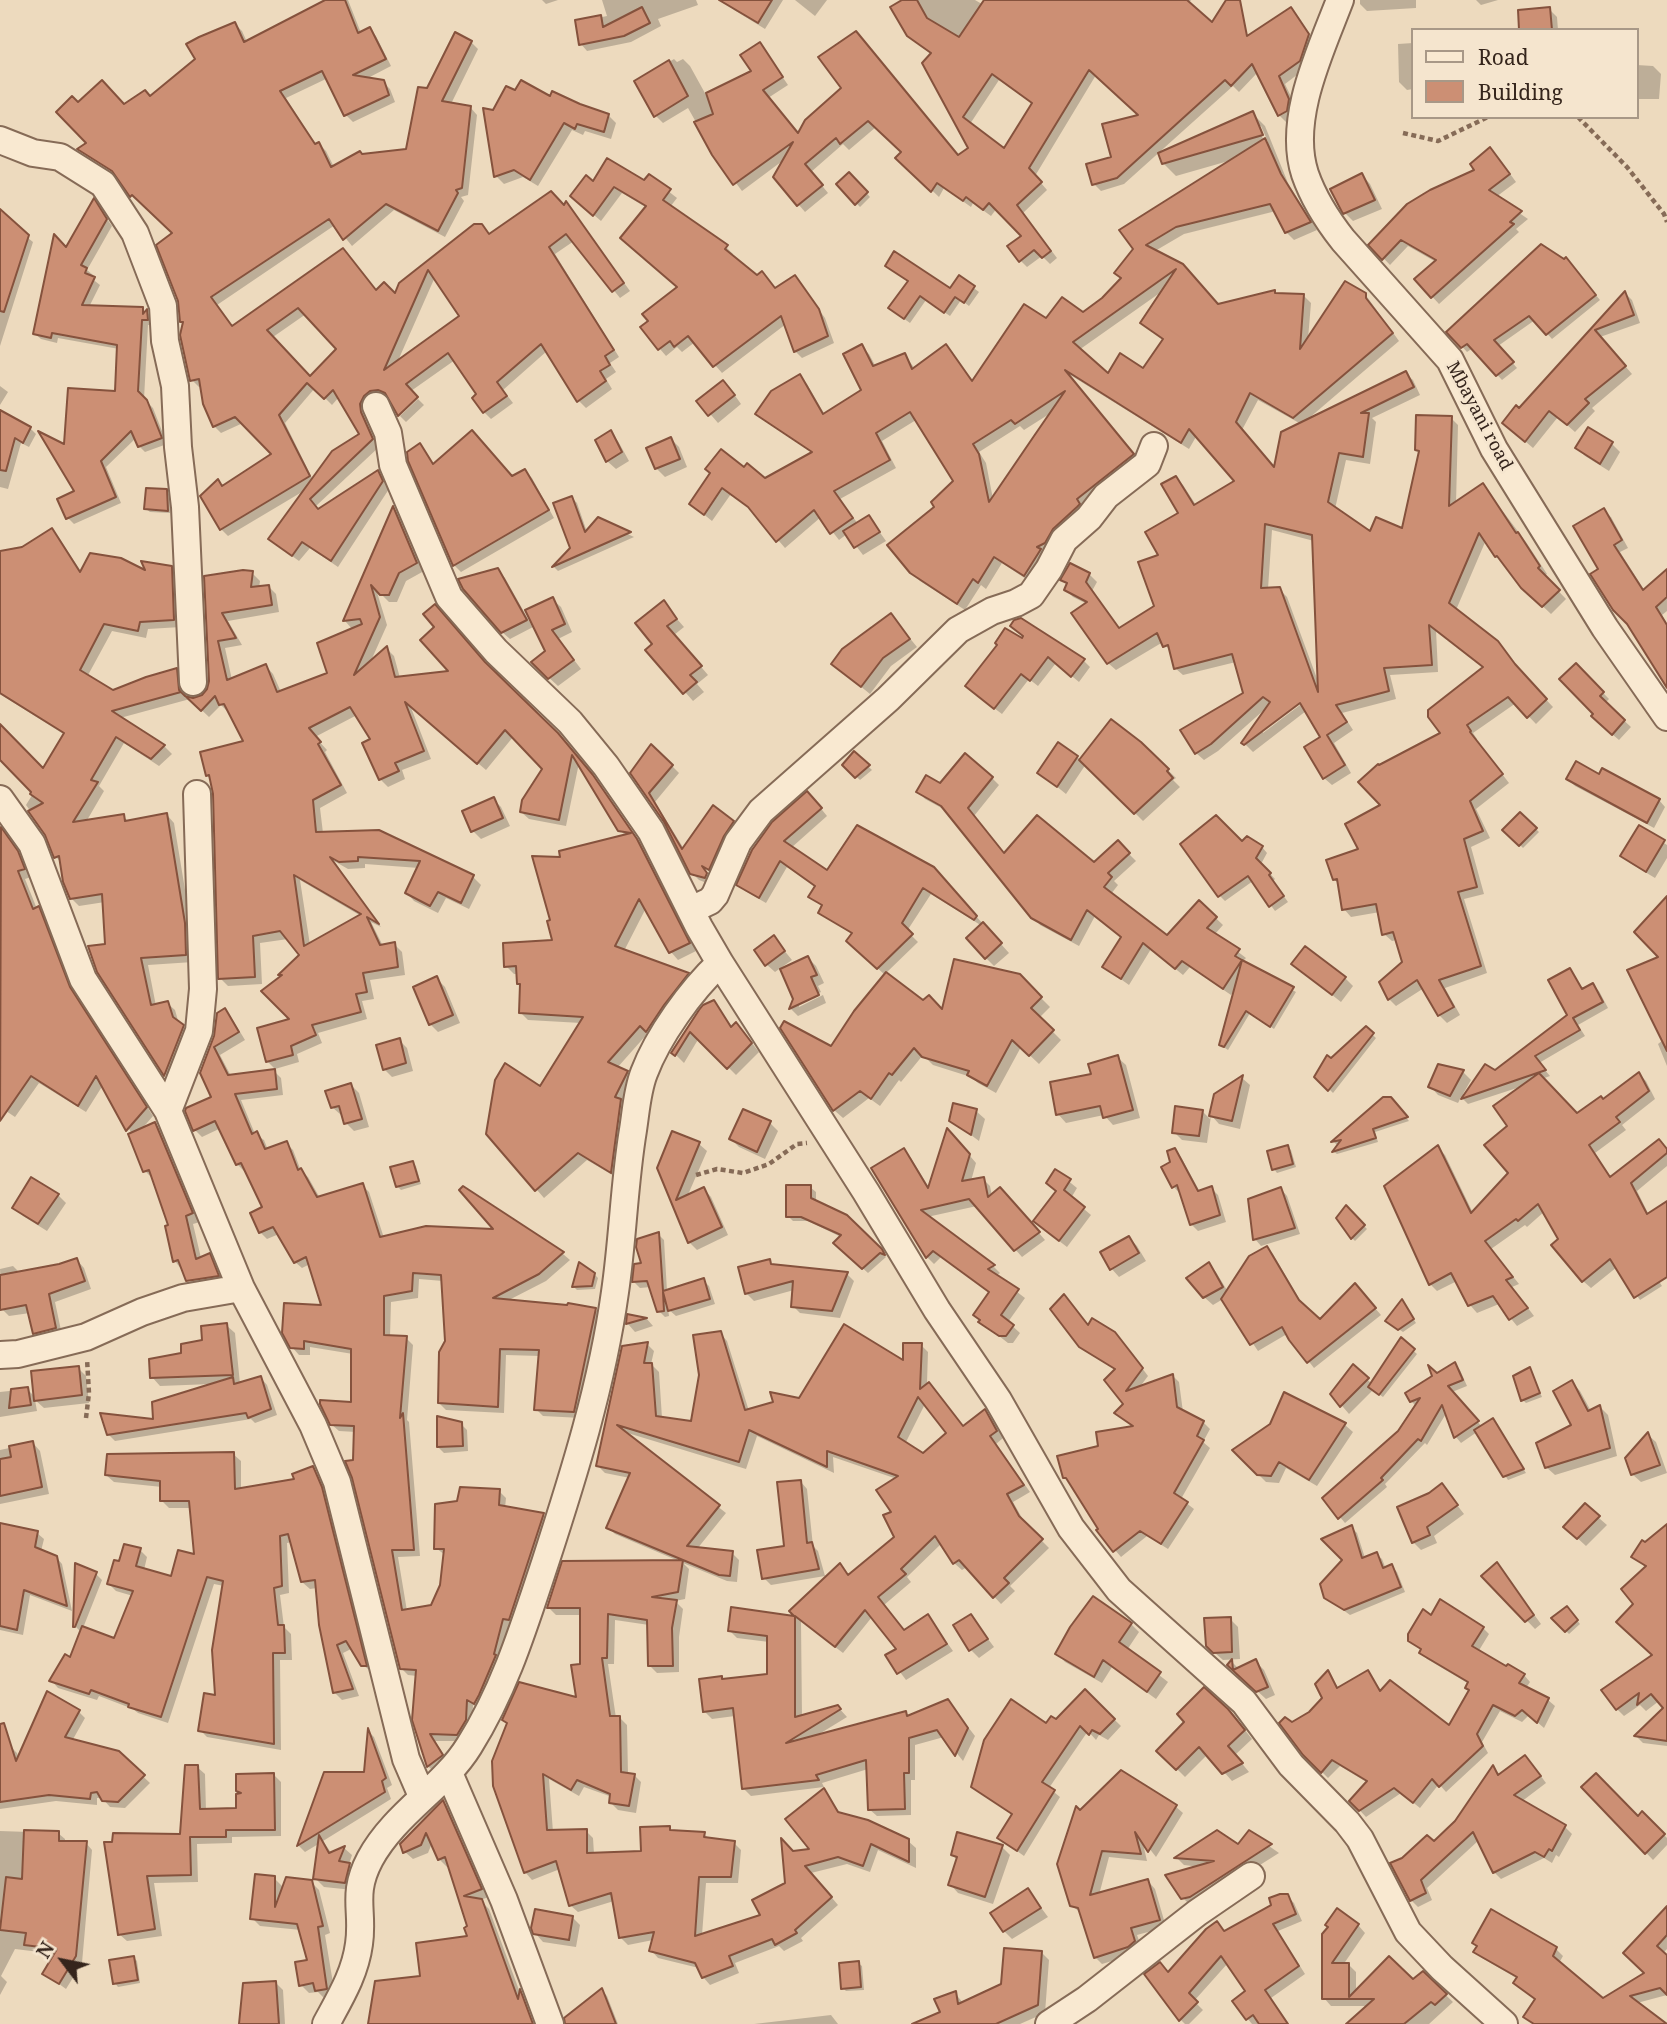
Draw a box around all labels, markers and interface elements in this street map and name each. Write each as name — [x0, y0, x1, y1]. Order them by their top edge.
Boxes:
legend — [1412, 28, 1639, 119]
text: Road — [1478, 43, 1529, 71]
text: Building — [1478, 78, 1563, 106]
street label: Mbayani road — [1441, 358, 1517, 474]
north arrow — [28, 1926, 98, 1996]
text: N — [30, 1937, 60, 1963]

